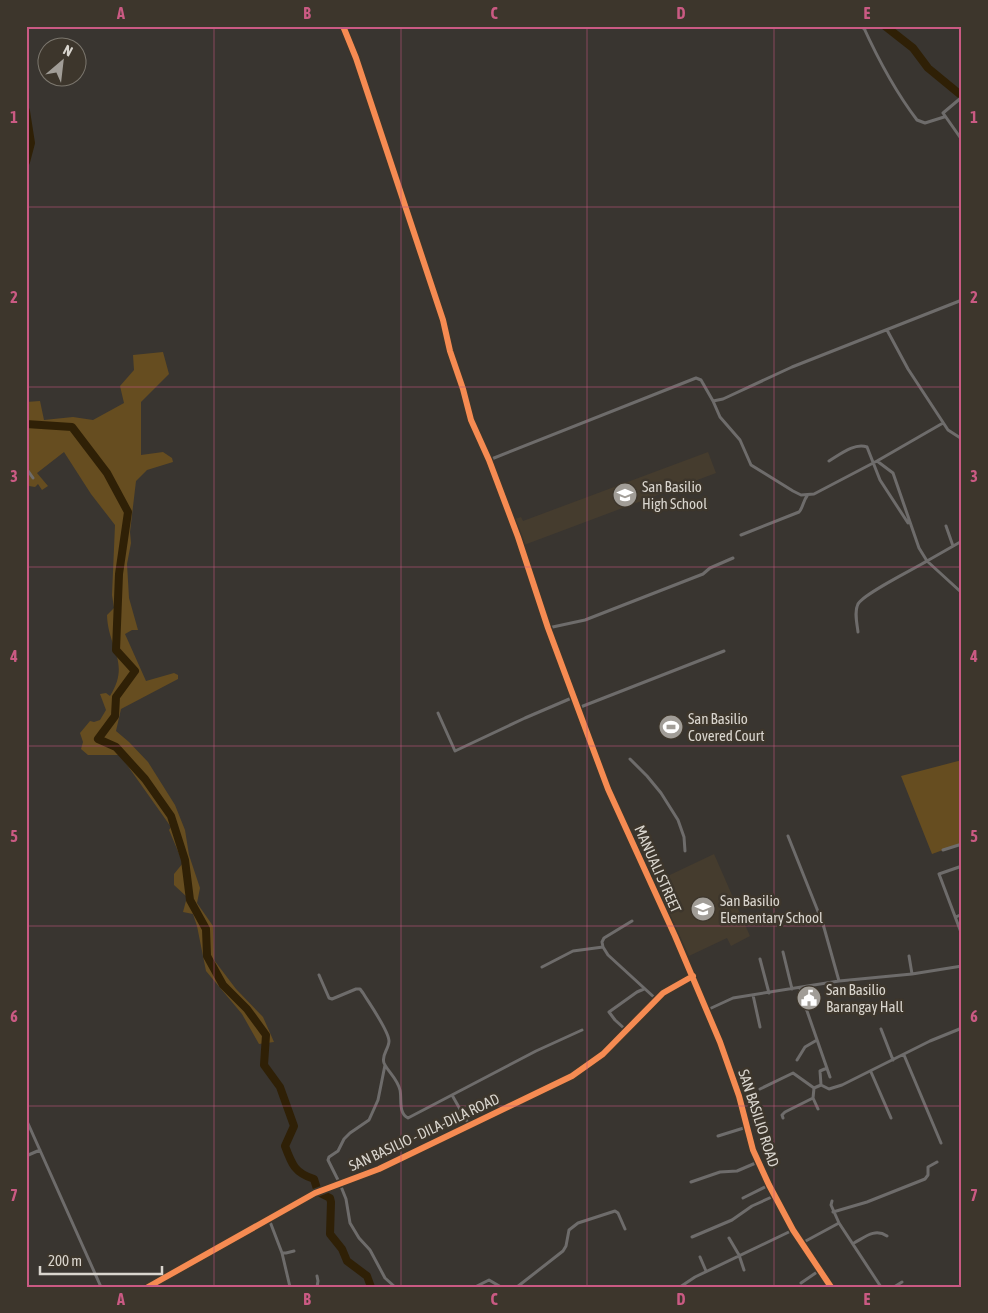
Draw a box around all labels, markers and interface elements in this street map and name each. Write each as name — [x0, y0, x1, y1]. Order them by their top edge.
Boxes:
text: A — [116, 4, 125, 22]
text: B — [303, 4, 311, 22]
text: C — [490, 4, 498, 22]
text: D — [677, 4, 686, 22]
text: E — [864, 4, 871, 22]
north arrow — [38, 38, 88, 88]
text: N — [61, 42, 76, 60]
text: 1 — [10, 108, 18, 126]
text: 1 — [970, 108, 978, 126]
text: 2 — [10, 288, 18, 306]
text: 2 — [970, 288, 978, 306]
text: 3 — [10, 467, 18, 485]
text: 3 — [970, 467, 978, 485]
place label: San Basilio High School — [642, 478, 707, 512]
school or university icon: San Basilio High School — [612, 482, 638, 508]
text: 4 — [9, 647, 18, 665]
text: 4 — [969, 647, 978, 665]
place label: San Basilio Covered Court — [688, 710, 764, 744]
sports icon: San Basilio Covered Court — [658, 714, 684, 740]
street label: MANUALI STREET — [631, 823, 685, 916]
text: 5 — [10, 827, 18, 845]
text: 5 — [970, 827, 978, 845]
place label: San Basilio Elementary School — [720, 892, 823, 926]
school or university icon: San Basilio Elementary School — [690, 896, 716, 922]
place label: San Basilio Barangay Hall — [826, 981, 903, 1015]
public building icon: San Basilio Barangay Hall — [796, 985, 822, 1011]
text: 6 — [10, 1007, 18, 1025]
text: 6 — [970, 1007, 978, 1025]
street label: SAN BASILIO ROAD — [735, 1067, 783, 1169]
street label: SAN BASILIO - DILA-DILA ROAD — [346, 1090, 502, 1174]
text: 7 — [10, 1186, 18, 1204]
text: 7 — [970, 1186, 978, 1204]
scale bar — [40, 1243, 162, 1275]
text: 200 m — [48, 1252, 82, 1269]
text: A — [116, 1290, 125, 1308]
text: B — [303, 1290, 311, 1308]
text: C — [490, 1290, 498, 1308]
text: D — [677, 1290, 686, 1308]
text: E — [864, 1290, 871, 1308]

